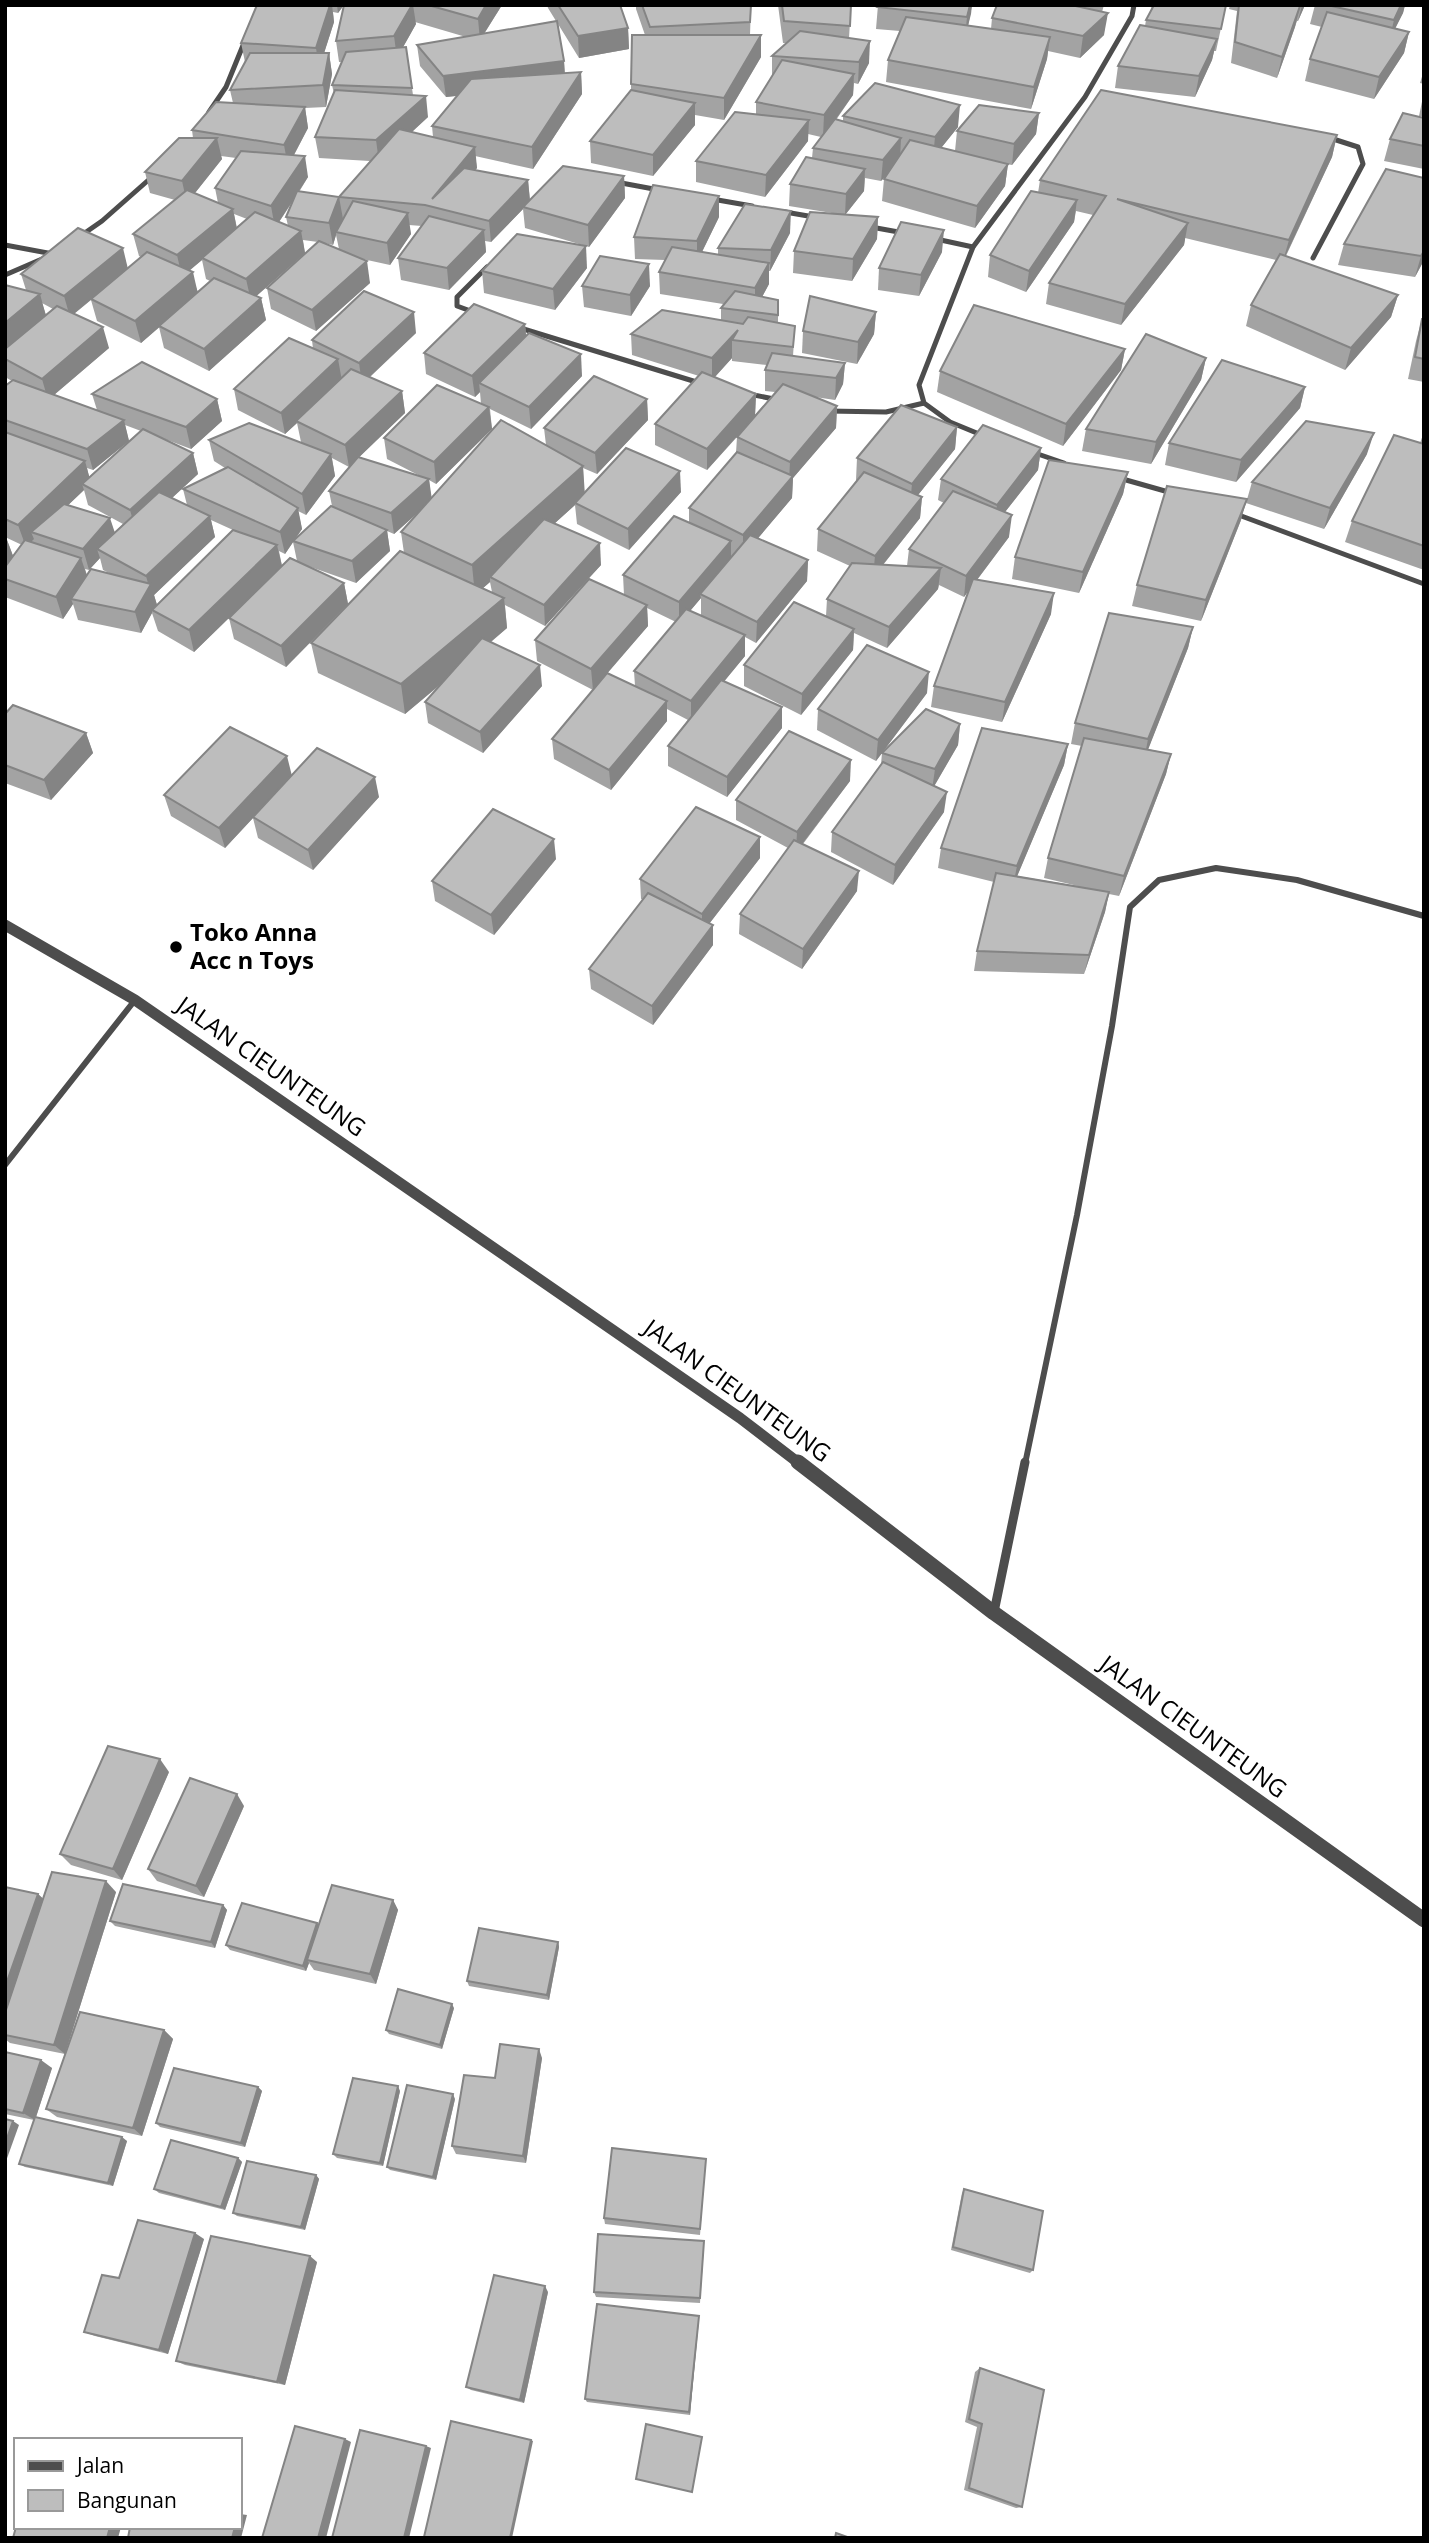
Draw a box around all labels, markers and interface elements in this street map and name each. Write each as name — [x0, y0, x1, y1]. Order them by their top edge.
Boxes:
place label: Toko Anna Acc n Toys — [190, 915, 317, 976]
marker: Toko Anna Acc n Toys — [168, 939, 184, 955]
street label: JALAN CIEUNTEUNG — [169, 987, 373, 1144]
street label: JALAN CIEUNTEUNG — [636, 1309, 838, 1469]
street label: JALAN CIEUNTEUNG — [1092, 1645, 1294, 1805]
legend — [14, 2438, 242, 2529]
text: Jalan — [75, 2451, 124, 2479]
text: Bangunan — [77, 2486, 177, 2514]

